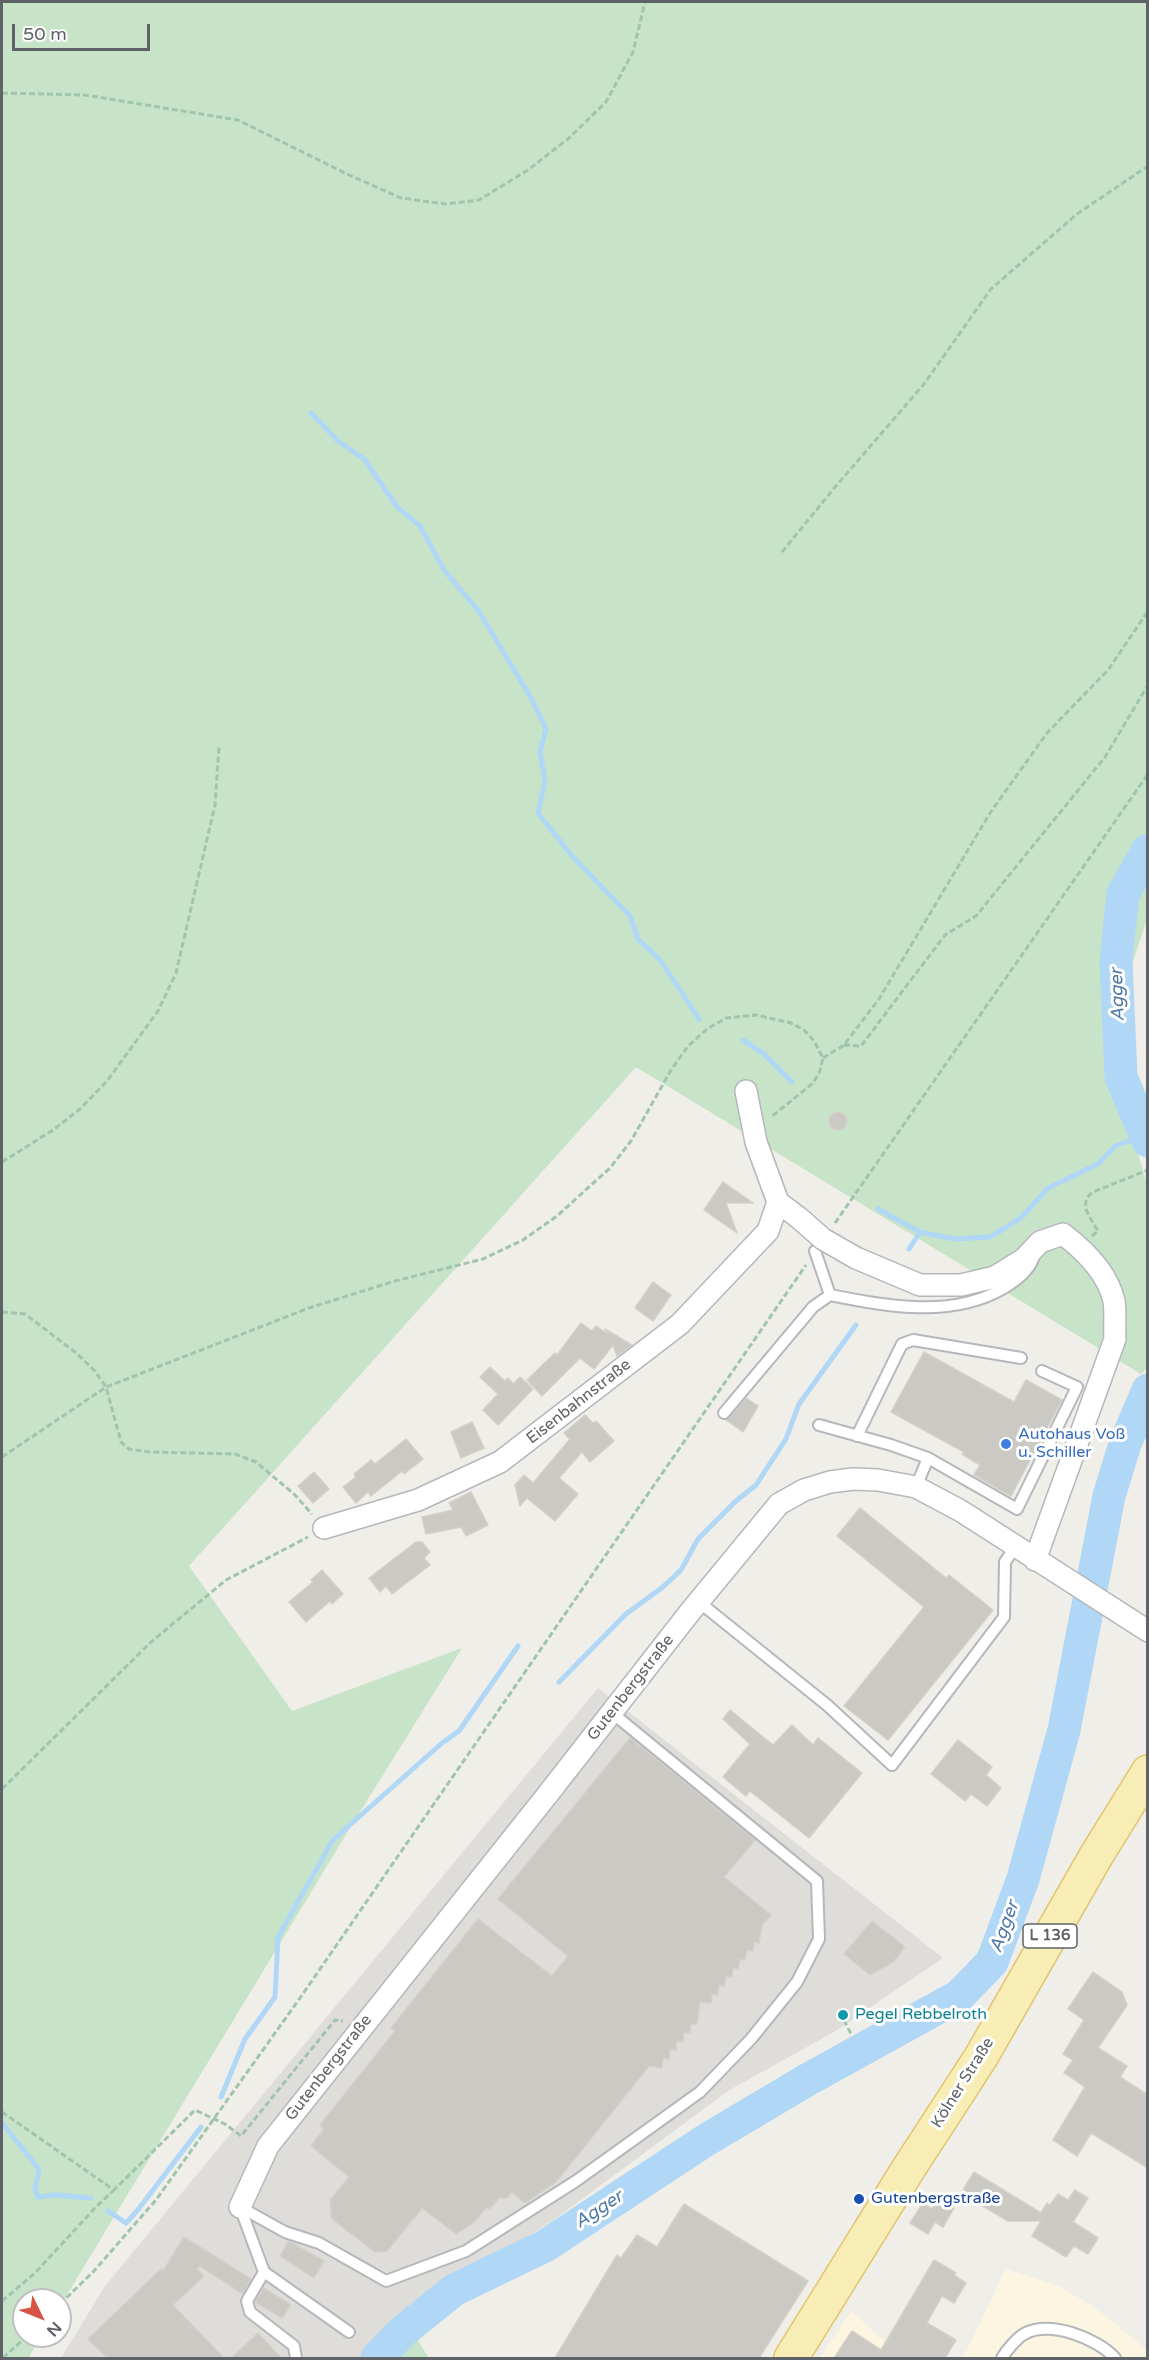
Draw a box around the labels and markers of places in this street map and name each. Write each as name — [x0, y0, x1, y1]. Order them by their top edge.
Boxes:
place label: Autohaus Voß u. Schiller — [1018, 1425, 1125, 1463]
marker: Autohaus Voß u. Schiller — [999, 1437, 1013, 1451]
place label: Pegel Rebbelroth — [855, 2005, 987, 2025]
marker: Pegel Rebbelroth — [836, 2008, 850, 2022]
place label: Gutenbergstraße — [871, 2189, 1000, 2209]
marker: Gutenbergstraße — [852, 2192, 866, 2206]

